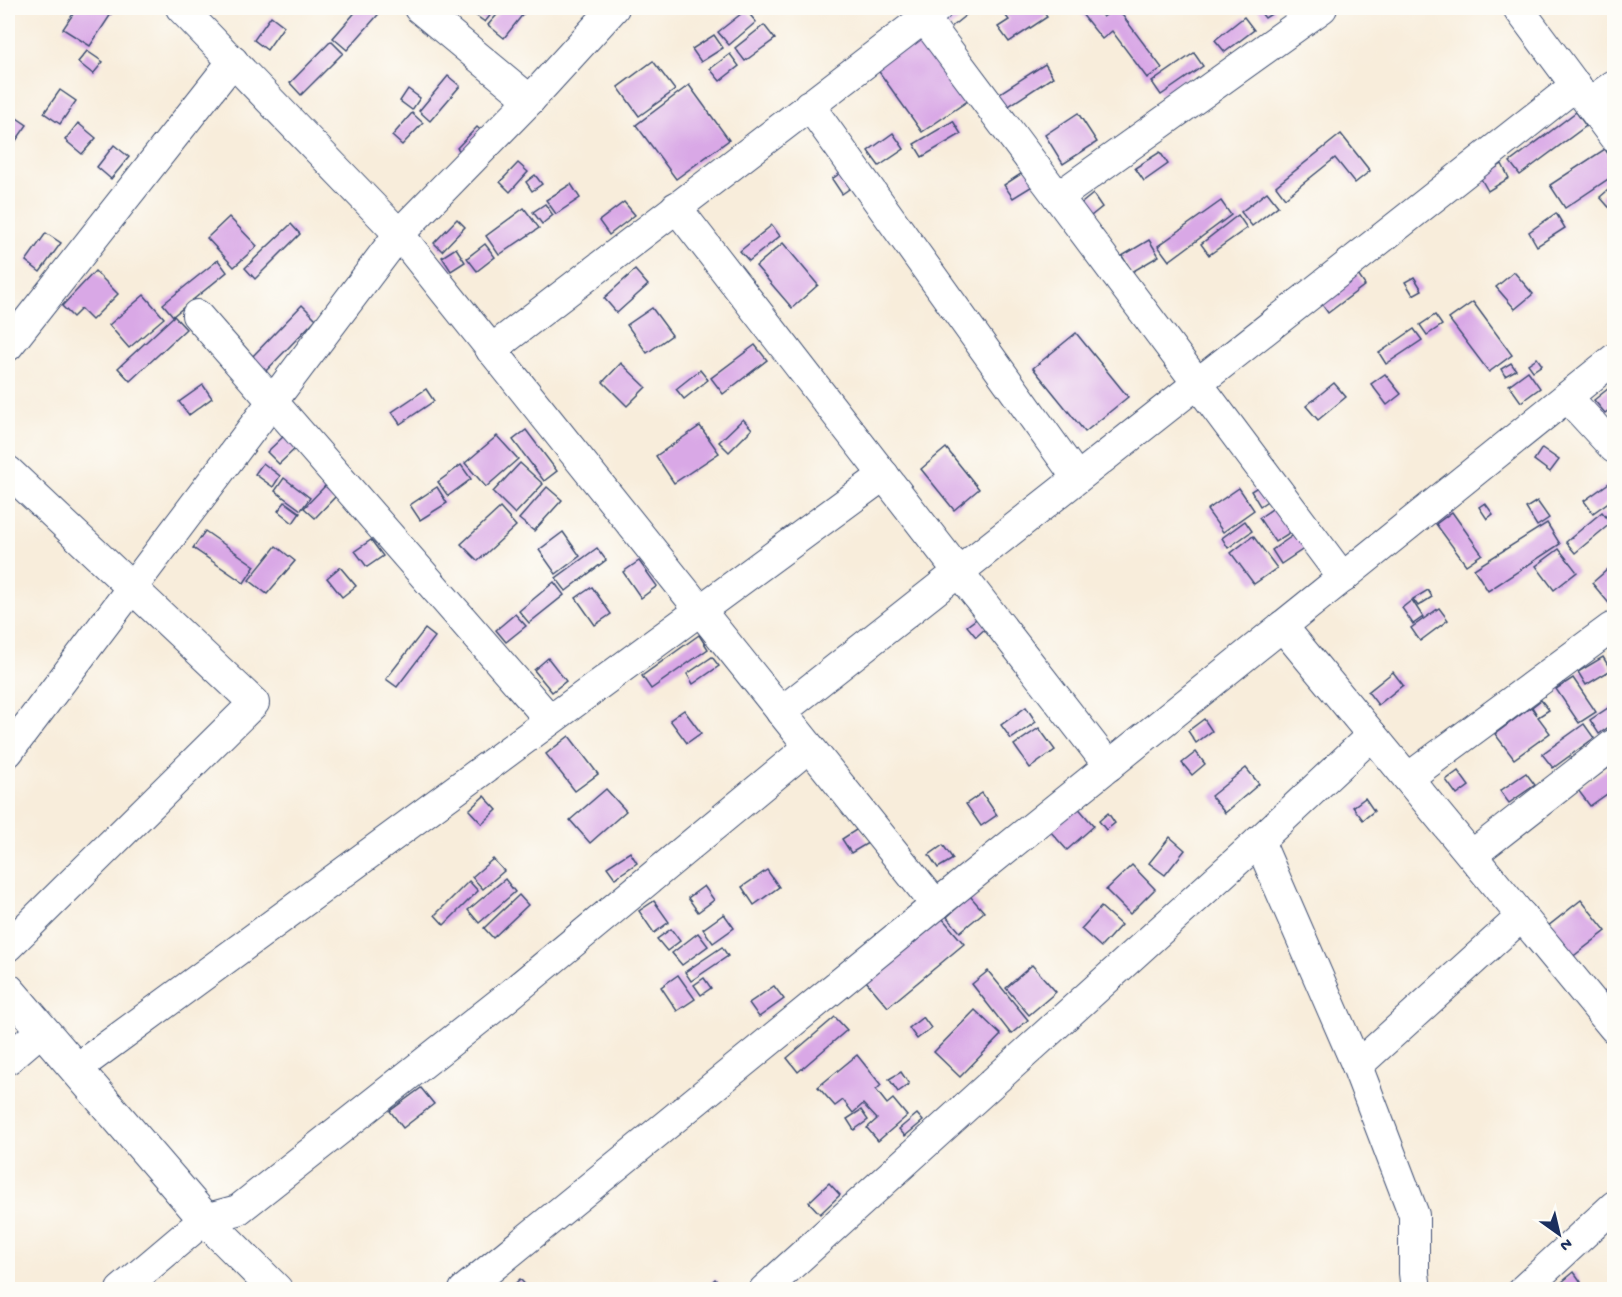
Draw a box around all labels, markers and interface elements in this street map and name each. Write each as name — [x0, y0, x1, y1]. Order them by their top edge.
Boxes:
north arrow — [1529, 1204, 1589, 1264]
text: N — [1555, 1233, 1575, 1255]

